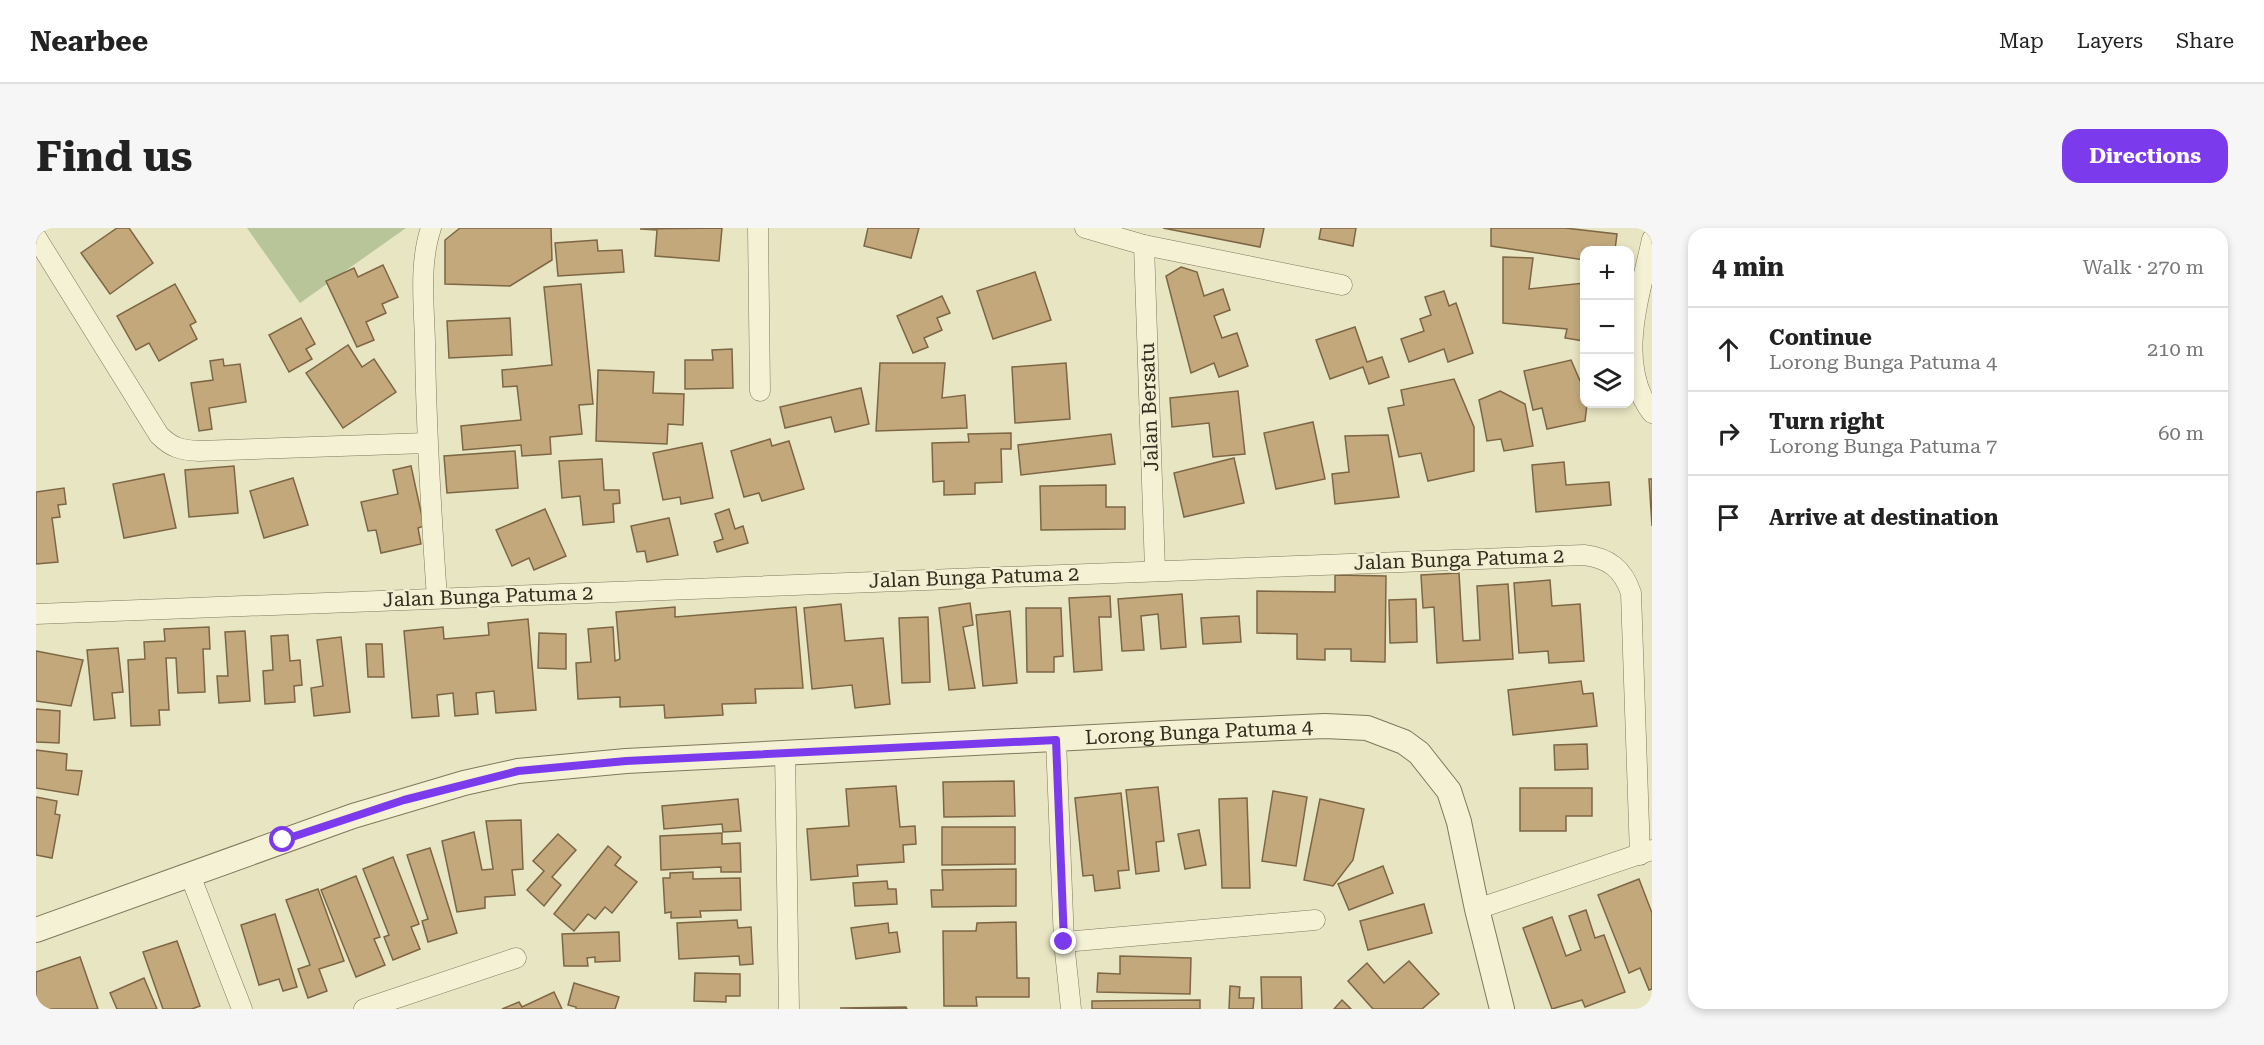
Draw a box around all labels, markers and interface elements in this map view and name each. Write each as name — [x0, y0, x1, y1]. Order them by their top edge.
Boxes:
text: Nearbee — [30, 25, 148, 58]
text: Map — [1999, 29, 2044, 53]
text: Layers — [2077, 29, 2143, 53]
text: Share — [2176, 29, 2234, 53]
button: Directions — [2062, 129, 2228, 183]
text: Find us — [36, 132, 193, 181]
map controls — [1580, 246, 1634, 408]
button: + — [1580, 246, 1634, 300]
text: 4 min — [1712, 252, 1784, 282]
text: Walk · 270 m — [2083, 255, 2204, 279]
button: − — [1580, 300, 1634, 354]
text: Continue — [1769, 325, 1872, 350]
icon: ahead — [1712, 333, 1745, 366]
text: 210 m — [2147, 337, 2204, 361]
street label: Jalan Bersatu — [1135, 341, 1163, 472]
text: Lorong Bunga Patuma 4 — [1769, 350, 1997, 374]
button: layers — [1580, 354, 1634, 408]
text: Turn right — [1769, 409, 1884, 434]
icon: right — [1712, 417, 1745, 450]
text: 60 m — [2158, 421, 2204, 445]
text: Lorong Bunga Patuma 7 — [1769, 434, 1997, 458]
icon: arrive — [1712, 501, 1745, 534]
text: Arrive at destination — [1769, 505, 1998, 530]
street label: Jalan Bunga Patuma 2 — [1353, 543, 1565, 575]
street label: Jalan Bunga Patuma 2 — [868, 561, 1080, 593]
street label: Jalan Bunga Patuma 2 — [382, 580, 594, 612]
street label: Lorong Bunga Patuma 4 — [1084, 715, 1314, 749]
route start — [269, 826, 295, 852]
route end — [1050, 928, 1076, 954]

